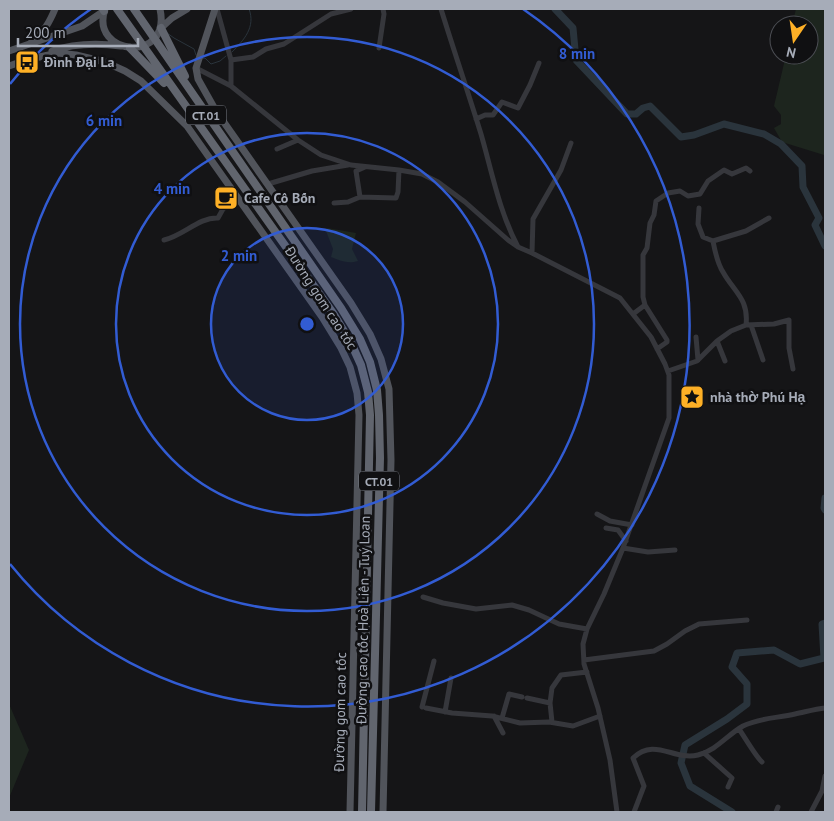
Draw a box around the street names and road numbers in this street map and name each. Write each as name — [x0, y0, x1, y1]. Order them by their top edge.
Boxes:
road number: CT.01 — [186, 106, 226, 124]
street label: Đường gom cao tốc — [280, 242, 361, 353]
road number: CT.01 — [359, 472, 399, 491]
street label: Đường cao tốc Hoà Liên - Tuý Loan — [352, 516, 374, 725]
street label: Đường gom cao tốc — [330, 652, 350, 773]

